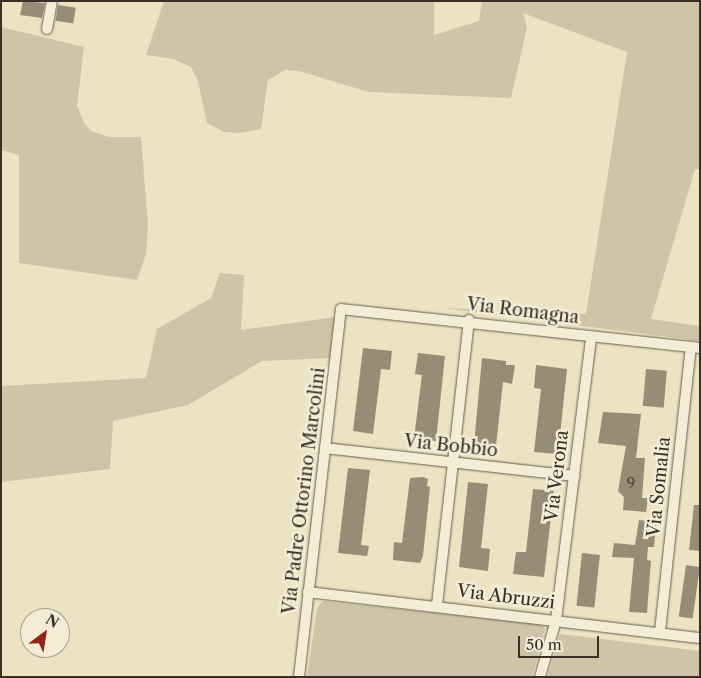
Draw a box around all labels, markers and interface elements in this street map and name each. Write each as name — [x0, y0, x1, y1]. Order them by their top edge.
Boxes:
street label: Via Romagna — [465, 293, 581, 329]
street label: Via Padre Ottorino Marcolini — [278, 366, 330, 616]
street label: Via Verona — [541, 428, 573, 524]
street label: Via Bobbio — [403, 430, 499, 462]
street label: Via Somalia — [643, 436, 675, 538]
house number: 9 — [627, 474, 635, 492]
street label: Via Abruzzi — [455, 580, 557, 614]
north arrow — [20, 608, 70, 658]
text: N — [42, 610, 62, 632]
scale bar — [521, 626, 602, 658]
text: 50 m — [526, 635, 562, 654]

